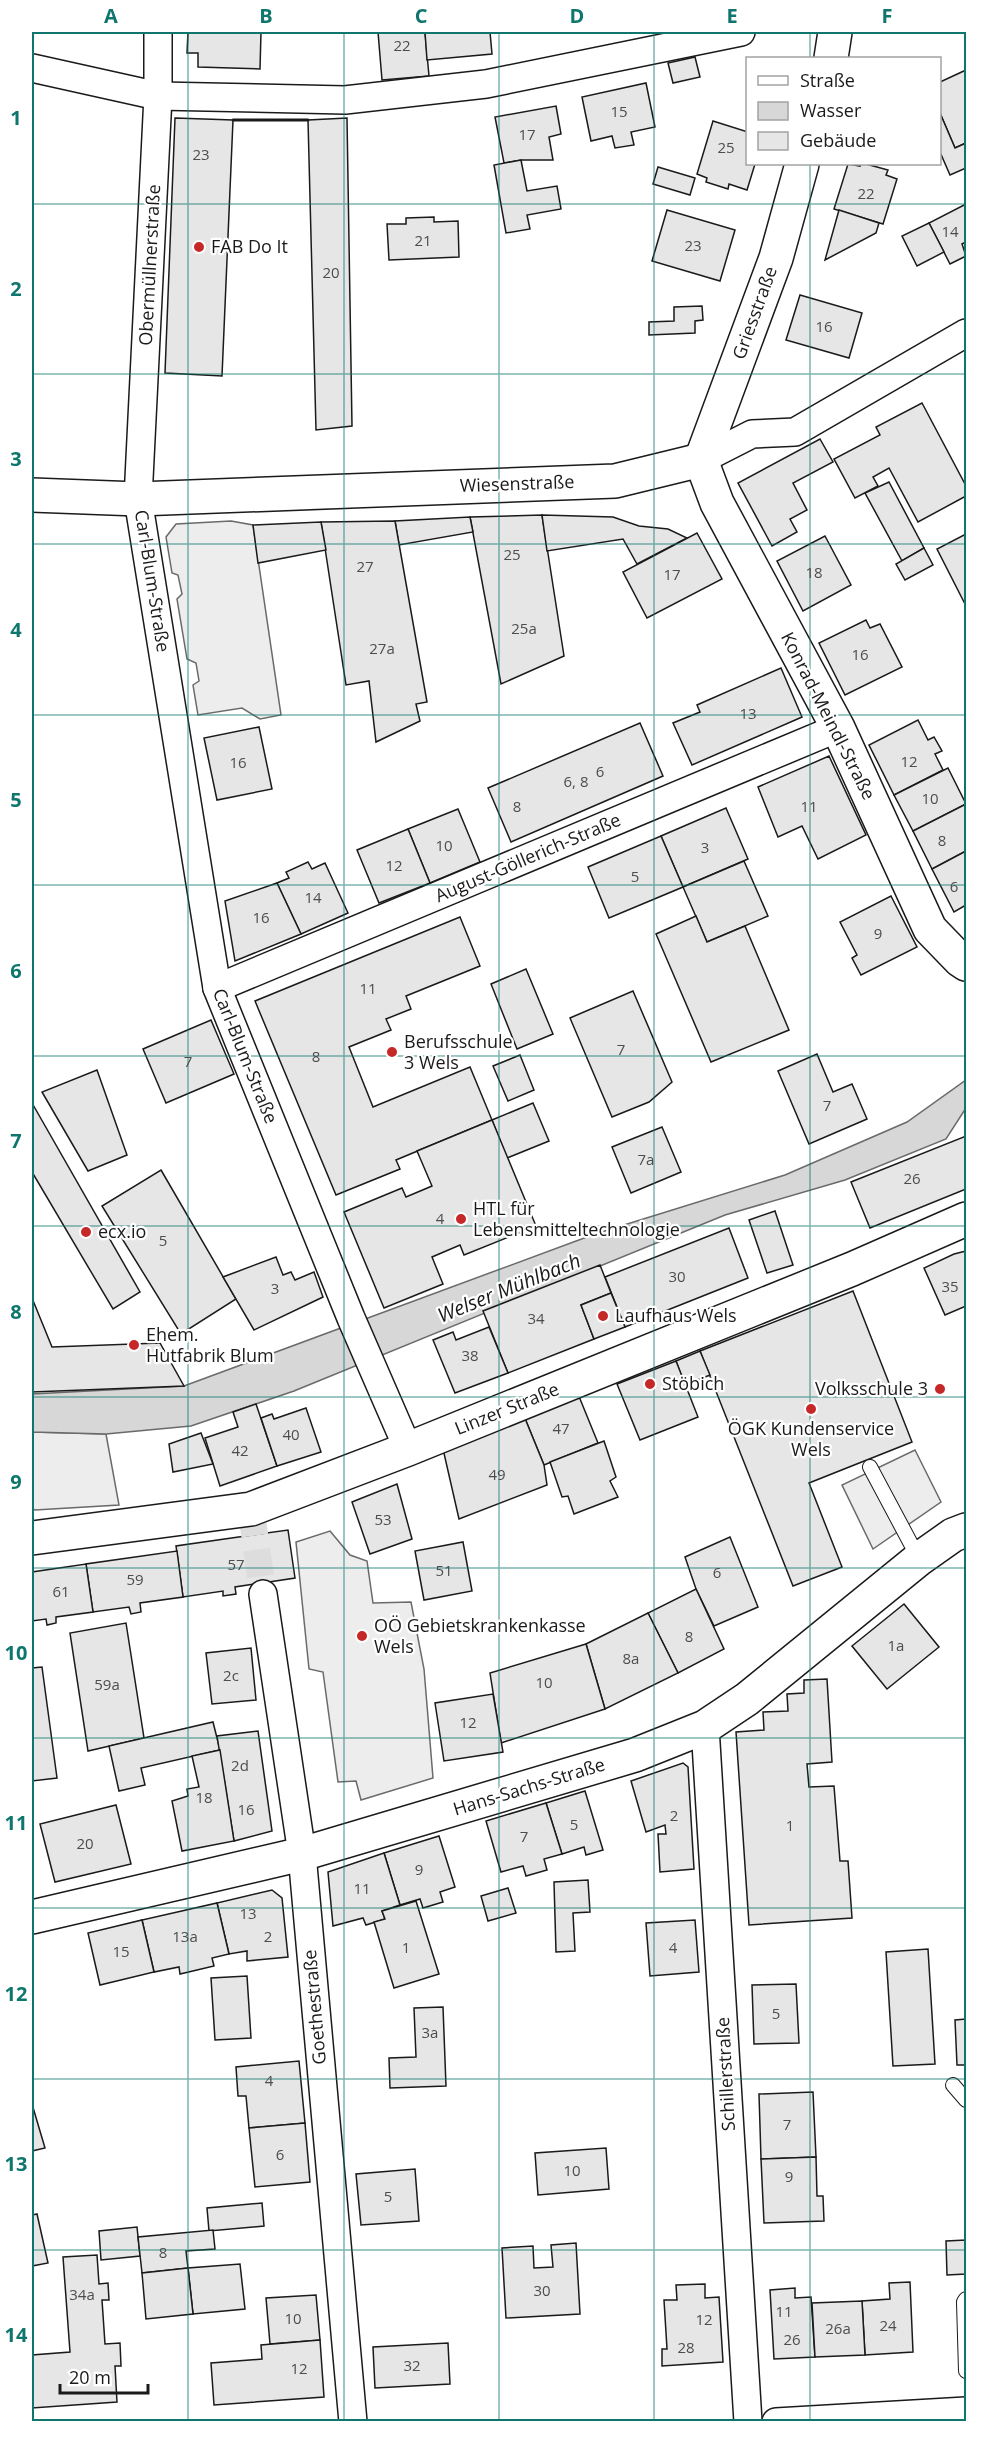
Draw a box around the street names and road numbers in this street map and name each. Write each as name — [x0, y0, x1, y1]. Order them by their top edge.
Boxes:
street label: Obermüllnerstraße — [133, 184, 165, 346]
street label: Griesstraße — [726, 263, 782, 362]
street label: Wiesenstraße — [459, 469, 575, 497]
street label: Carl-Blum-Straße — [130, 508, 176, 654]
street label: Konrad-Meindl-Straße — [776, 628, 882, 804]
street label: August-Göllerich-Straße — [431, 807, 624, 907]
street label: Carl-Blum-Straße — [208, 985, 284, 1127]
street label: Linzer Straße — [451, 1376, 562, 1440]
street label: Hans-Sachs-Straße — [450, 1752, 608, 1821]
street label: Goethestraße — [297, 1949, 331, 2066]
street label: Schillerstraße — [710, 2016, 740, 2132]

